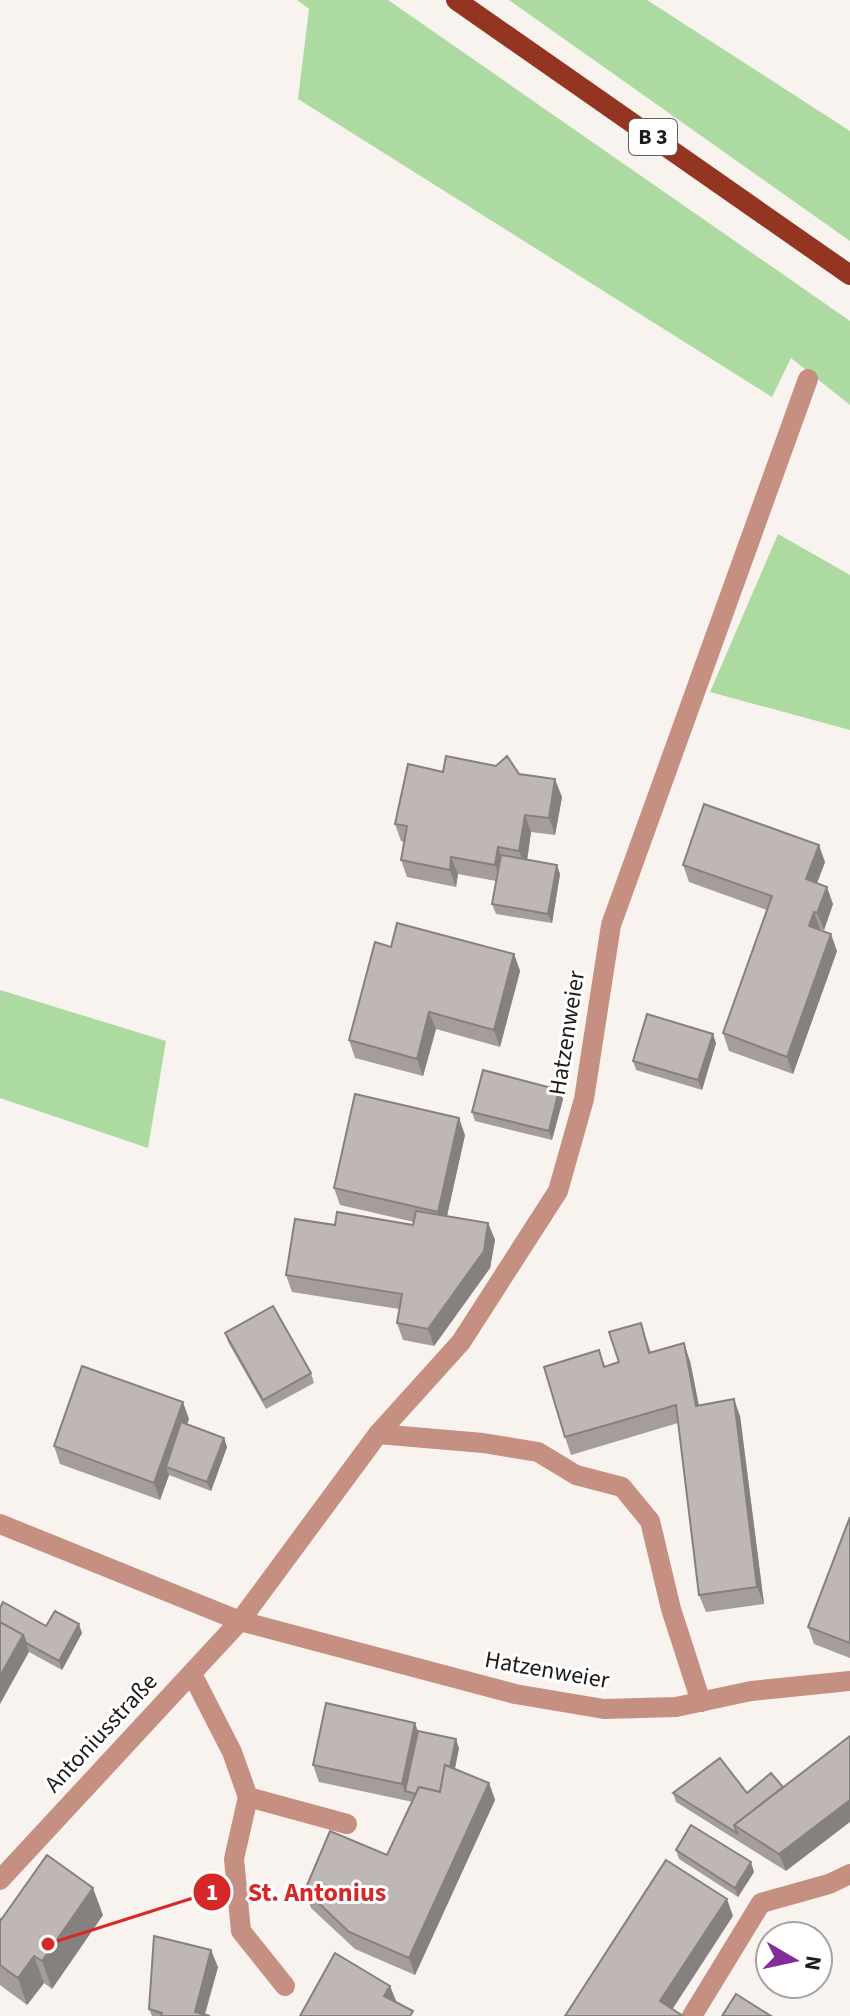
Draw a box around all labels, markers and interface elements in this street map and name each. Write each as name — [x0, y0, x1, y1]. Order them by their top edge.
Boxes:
road number: B 3 — [629, 119, 677, 155]
street label: Hatzenweier — [540, 968, 594, 1098]
street label: Hatzenweier — [482, 1642, 613, 1698]
street label: Antoniusstraße — [36, 1665, 166, 1801]
callout: St. Antonius — [192, 1867, 403, 1917]
text: St. Antonius — [248, 1874, 386, 1911]
text: 1 — [206, 1875, 218, 1910]
north arrow — [754, 1920, 834, 2000]
text: N — [796, 1953, 830, 1973]

